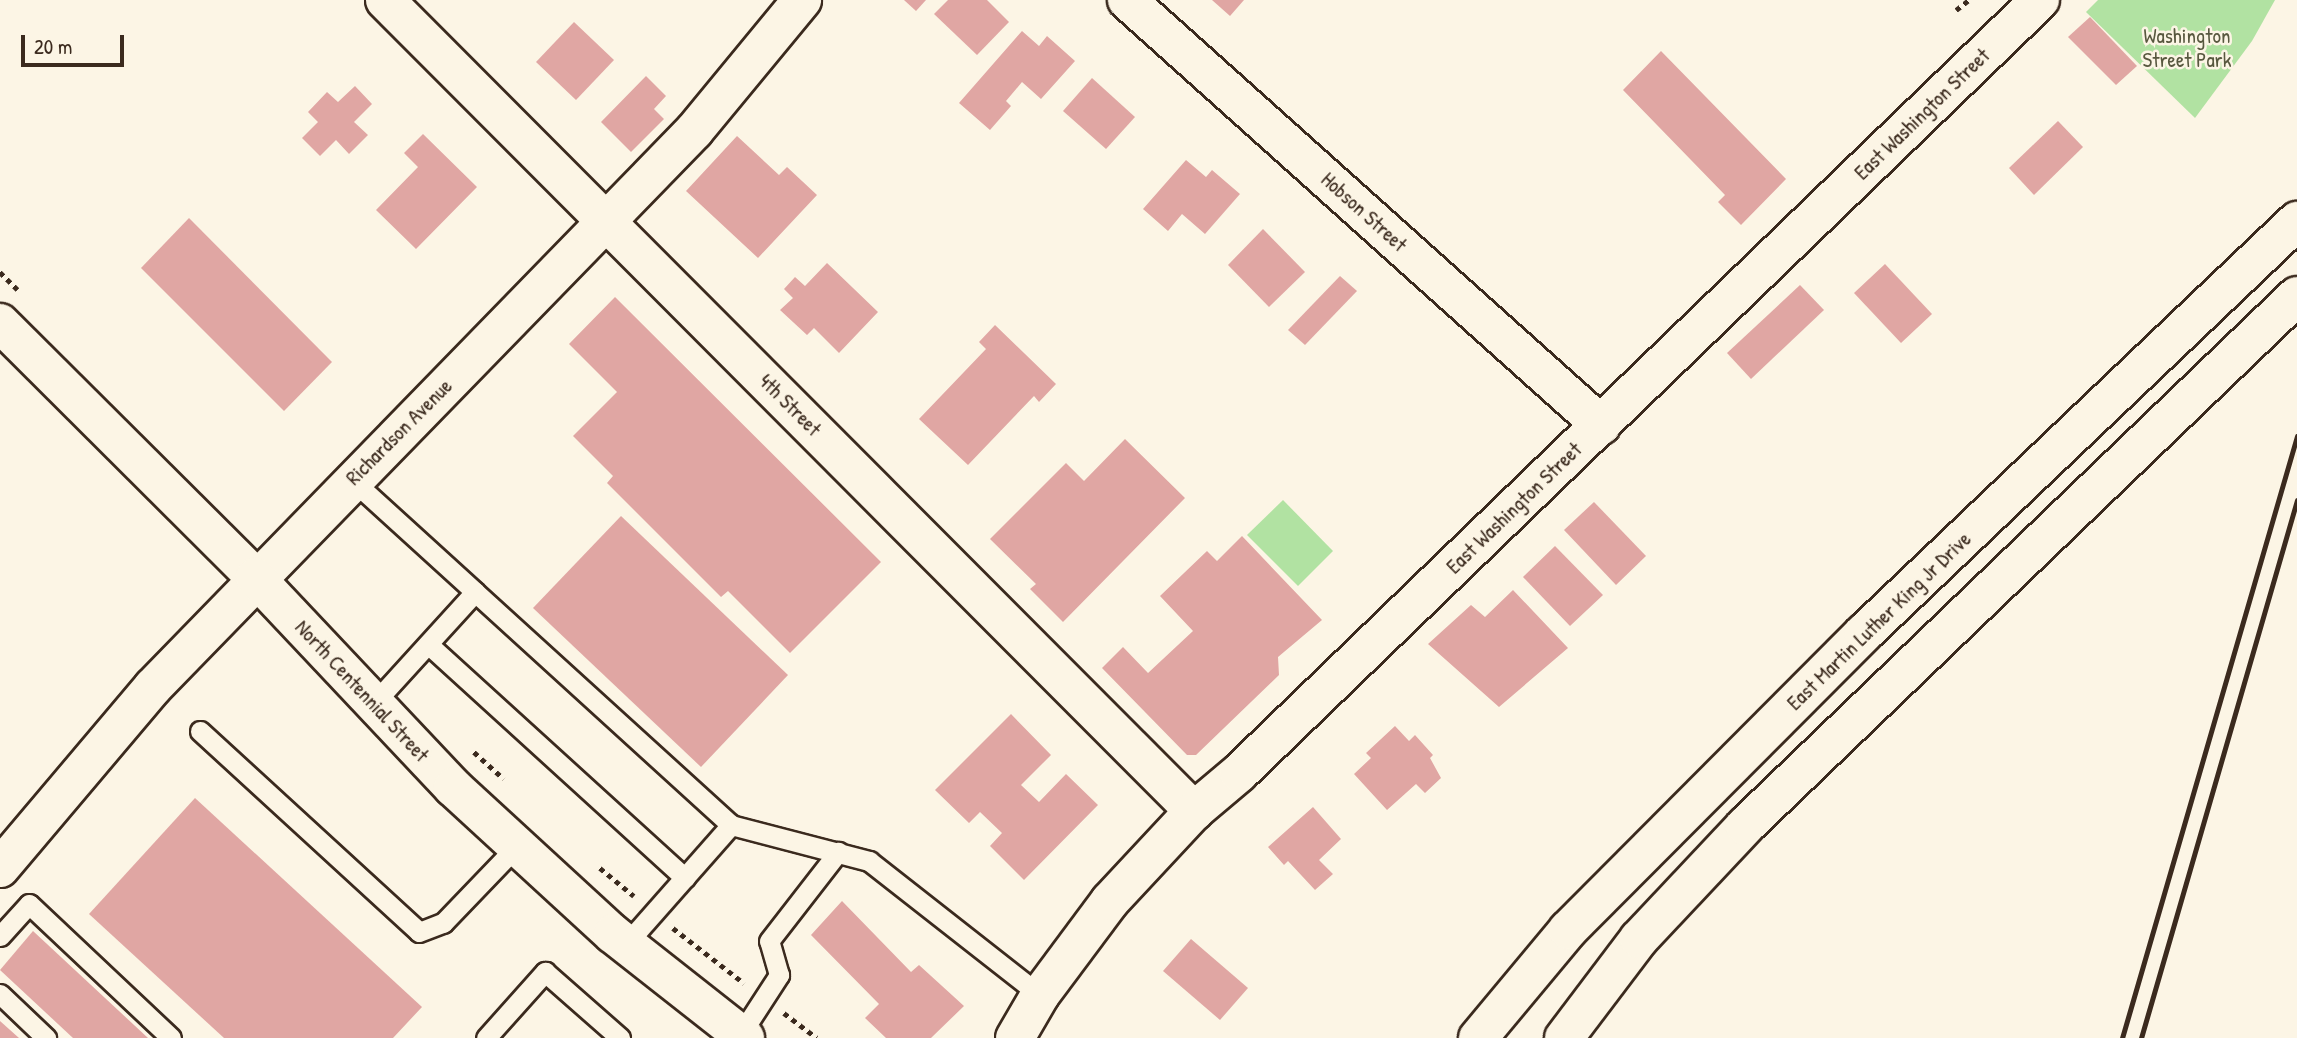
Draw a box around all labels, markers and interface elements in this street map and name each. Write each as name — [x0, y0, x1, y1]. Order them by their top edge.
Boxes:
scale bar — [24, 21, 128, 65]
park label: Washington Street Park — [2143, 23, 2231, 73]
text: 20 m — [34, 32, 72, 61]
street label: East Washington Street — [1849, 43, 1995, 185]
street label: Hobson Street — [1316, 167, 1412, 257]
street label: 4th Street — [754, 369, 826, 441]
street label: Richardson Avenue — [341, 374, 457, 490]
street label: East Washington Street — [1441, 437, 1587, 579]
street label: East Martin Luther King Jr Drive — [1782, 527, 1976, 715]
street label: North Centennial Street — [290, 615, 434, 767]

